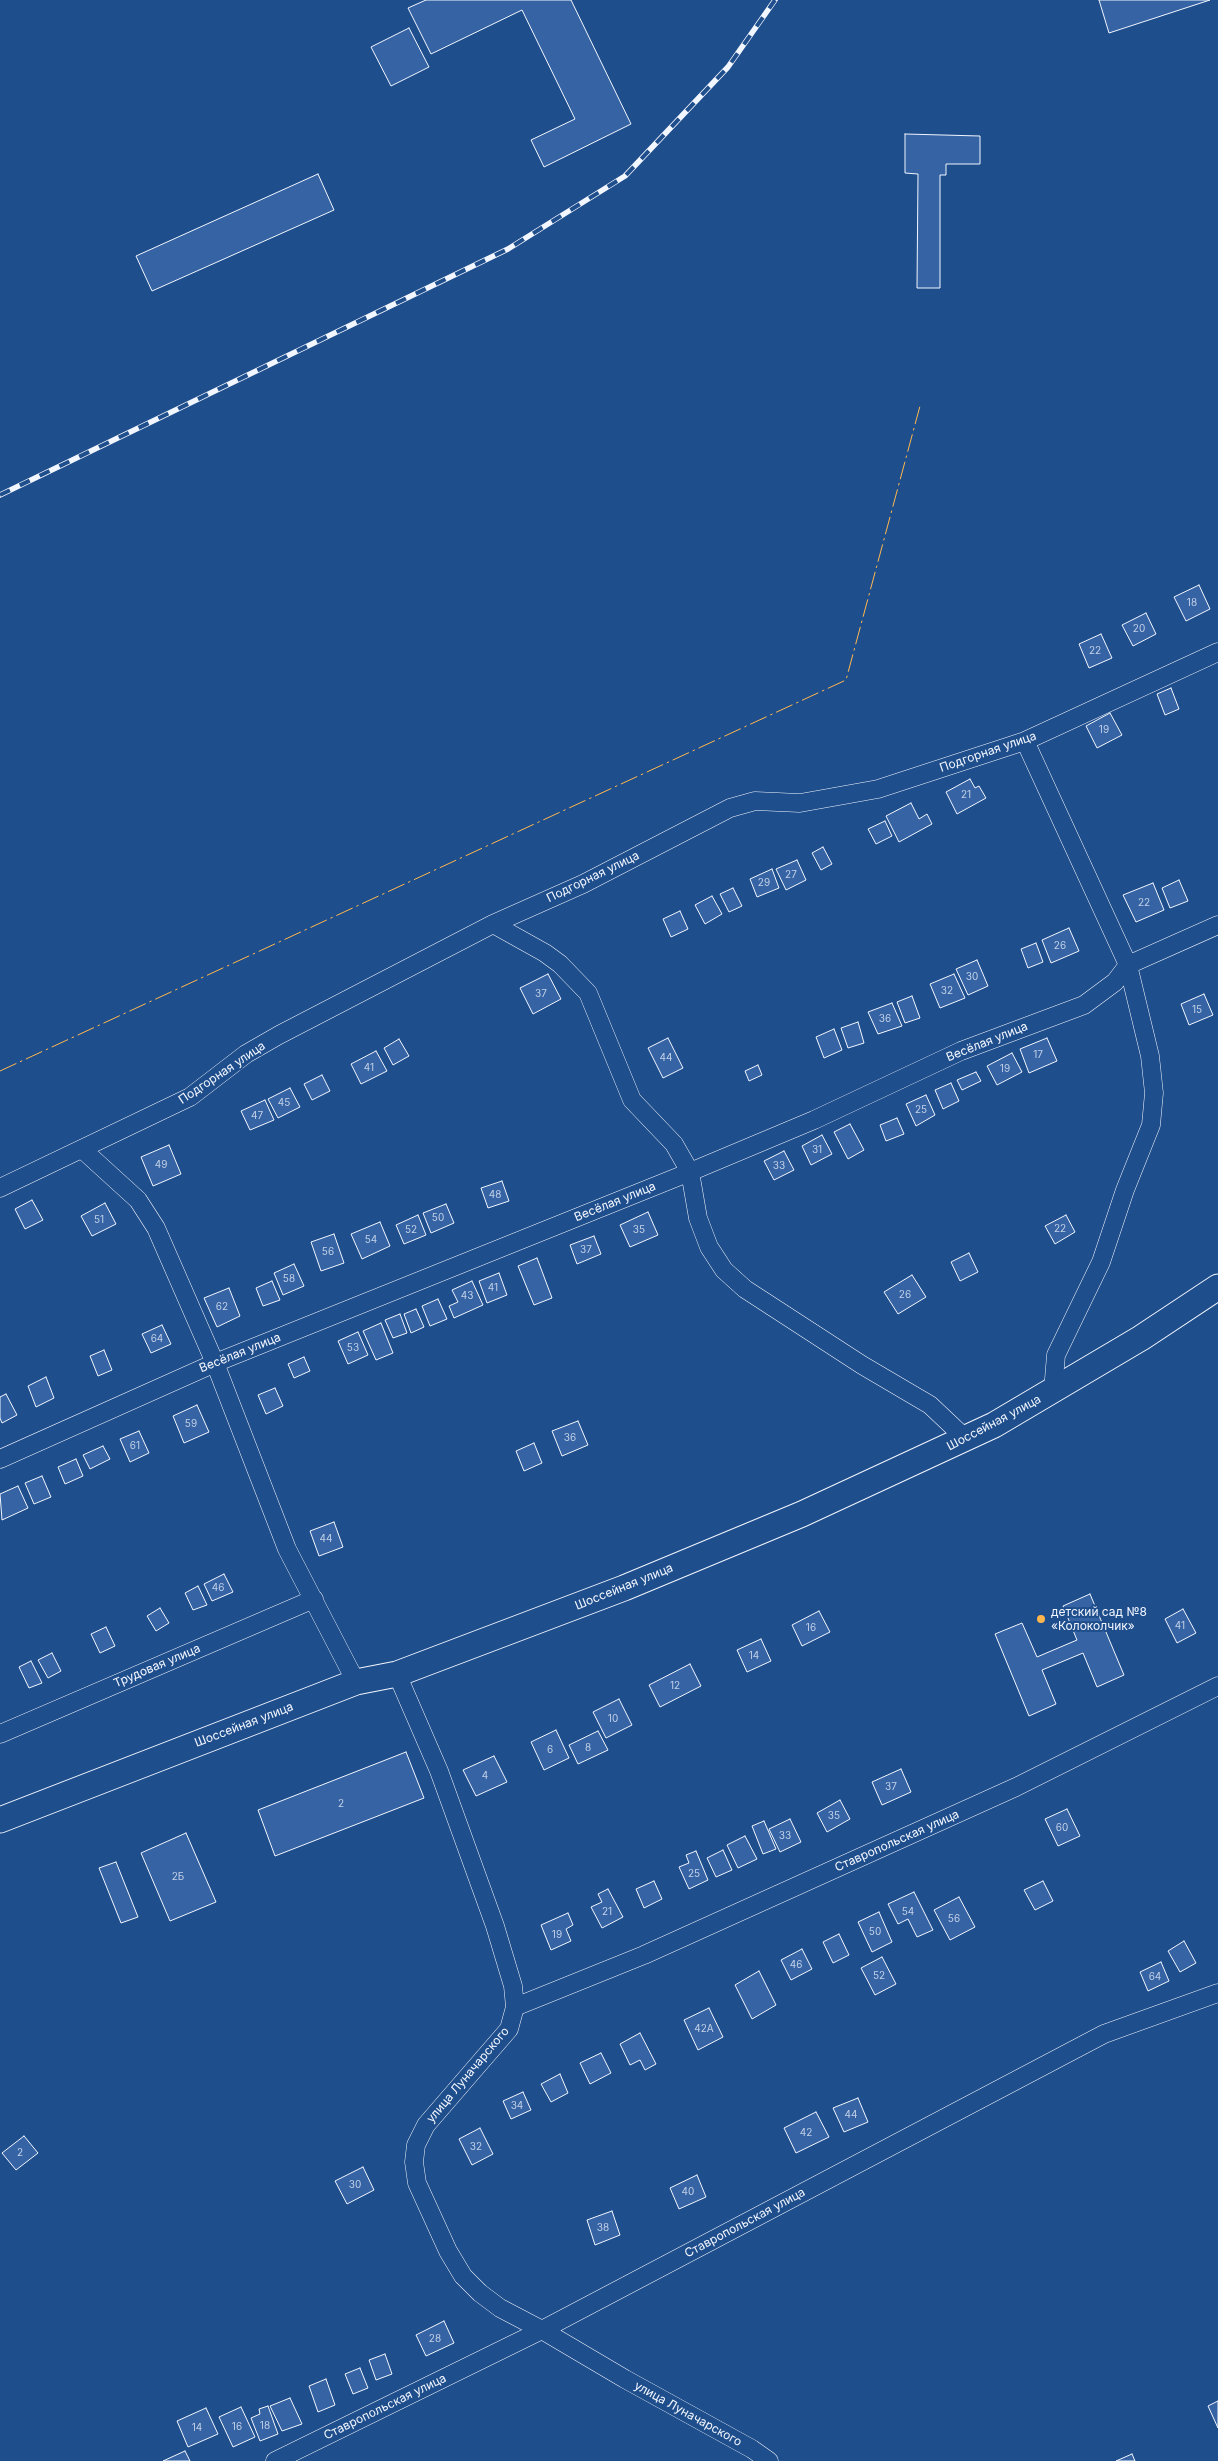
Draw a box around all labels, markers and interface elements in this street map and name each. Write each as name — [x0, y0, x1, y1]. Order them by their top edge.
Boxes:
house number: 18 — [1187, 597, 1197, 609]
house number: 20 — [1133, 623, 1145, 635]
house number: 22 — [1089, 645, 1101, 657]
house number: 19 — [1099, 724, 1109, 736]
street label: Подгорная улица — [938, 729, 1038, 775]
house number: 21 — [961, 789, 971, 801]
street label: Подгорная улица — [544, 848, 642, 906]
house number: 27 — [785, 869, 797, 881]
house number: 29 — [758, 877, 770, 889]
house number: 22 — [1138, 897, 1150, 909]
house number: 26 — [1054, 940, 1066, 952]
house number: 30 — [966, 971, 978, 983]
house number: 32 — [941, 985, 953, 997]
house number: 37 — [535, 988, 547, 1000]
house number: 15 — [1192, 1004, 1202, 1016]
house number: 36 — [879, 1013, 891, 1025]
street label: Весёлая улица — [944, 1019, 1030, 1065]
street label: Подгорная улица — [176, 1039, 268, 1107]
house number: 17 — [1033, 1049, 1043, 1061]
house number: 44 — [660, 1052, 672, 1064]
house number: 41 — [364, 1062, 374, 1074]
house number: 19 — [1000, 1063, 1010, 1075]
house number: 45 — [278, 1097, 290, 1109]
house number: 25 — [915, 1104, 927, 1116]
house number: 47 — [251, 1110, 263, 1122]
house number: 31 — [812, 1144, 822, 1156]
house number: 49 — [155, 1159, 167, 1171]
house number: 33 — [773, 1160, 785, 1172]
street label: Весёлая улица — [572, 1179, 658, 1225]
house number: 48 — [489, 1189, 501, 1201]
house number: 50 — [432, 1212, 444, 1224]
house number: 51 — [94, 1214, 104, 1226]
house number: 22 — [1054, 1223, 1066, 1235]
house number: 52 — [405, 1224, 417, 1236]
house number: 35 — [633, 1224, 645, 1236]
house number: 54 — [365, 1234, 377, 1246]
house number: 37 — [580, 1244, 592, 1256]
house number: 56 — [322, 1246, 334, 1258]
house number: 58 — [283, 1273, 295, 1285]
house number: 41 — [488, 1282, 498, 1294]
house number: 26 — [899, 1289, 911, 1301]
house number: 43 — [461, 1290, 473, 1302]
house number: 62 — [216, 1301, 228, 1313]
street label: Весёлая улица — [197, 1330, 283, 1376]
house number: 64 — [151, 1333, 163, 1345]
house number: 53 — [347, 1342, 359, 1354]
street label: Шоссейная улица — [945, 1392, 1043, 1454]
house number: 59 — [185, 1418, 197, 1430]
house number: 36 — [564, 1432, 576, 1444]
house number: 61 — [130, 1440, 140, 1452]
house number: 44 — [320, 1533, 332, 1545]
street label: Шоссейная улица — [573, 1561, 675, 1613]
house number: 46 — [212, 1582, 224, 1594]
place label: детский сад №8 «Колоколчик» — [1051, 1605, 1147, 1633]
marker: детский сад №8 «Колоколчик» — [1035, 1613, 1047, 1625]
house number: 41 — [1175, 1620, 1185, 1632]
house number: 16 — [806, 1622, 816, 1634]
street label: Трудовая улица — [111, 1641, 203, 1691]
house number: 14 — [749, 1650, 759, 1662]
house number: 12 — [670, 1680, 680, 1692]
street label: Шоссейная улица — [193, 1700, 295, 1750]
house number: 10 — [608, 1713, 618, 1725]
house number: 8 — [585, 1742, 591, 1754]
house number: 6 — [547, 1744, 553, 1756]
house number: 4 — [482, 1770, 488, 1782]
house number: 37 — [885, 1781, 897, 1793]
house number: 2 — [338, 1798, 344, 1810]
street label: Ставропольская улица — [833, 1807, 961, 1875]
house number: 35 — [828, 1810, 840, 1822]
house number: 60 — [1056, 1822, 1068, 1834]
house number: 33 — [779, 1830, 791, 1842]
house number: 25 — [688, 1868, 700, 1880]
house number: 2Б — [172, 1871, 184, 1883]
house number: 21 — [602, 1906, 612, 1918]
house number: 54 — [902, 1906, 914, 1918]
house number: 56 — [948, 1913, 960, 1925]
house number: 50 — [869, 1926, 881, 1938]
house number: 19 — [552, 1929, 562, 1941]
house number: 46 — [790, 1959, 802, 1971]
house number: 52 — [873, 1970, 885, 1982]
house number: 64 — [1149, 1971, 1161, 1983]
house number: 42А — [694, 2023, 714, 2035]
street label: улица Луначарского — [424, 2024, 512, 2126]
house number: 34 — [511, 2100, 523, 2112]
house number: 44 — [845, 2109, 857, 2121]
house number: 42 — [800, 2127, 812, 2139]
house number: 32 — [470, 2141, 482, 2153]
house number: 2 — [17, 2147, 23, 2159]
house number: 30 — [349, 2179, 361, 2191]
street label: Ставропольская улица — [682, 2185, 808, 2261]
house number: 40 — [682, 2186, 694, 2198]
house number: 38 — [597, 2222, 609, 2234]
house number: 28 — [429, 2333, 441, 2345]
street label: Ставропольская улица — [321, 2371, 449, 2443]
street label: улица Луначарского — [632, 2378, 744, 2450]
house number: 18 — [260, 2420, 270, 2432]
house number: 16 — [232, 2421, 242, 2433]
house number: 14 — [192, 2422, 202, 2434]

